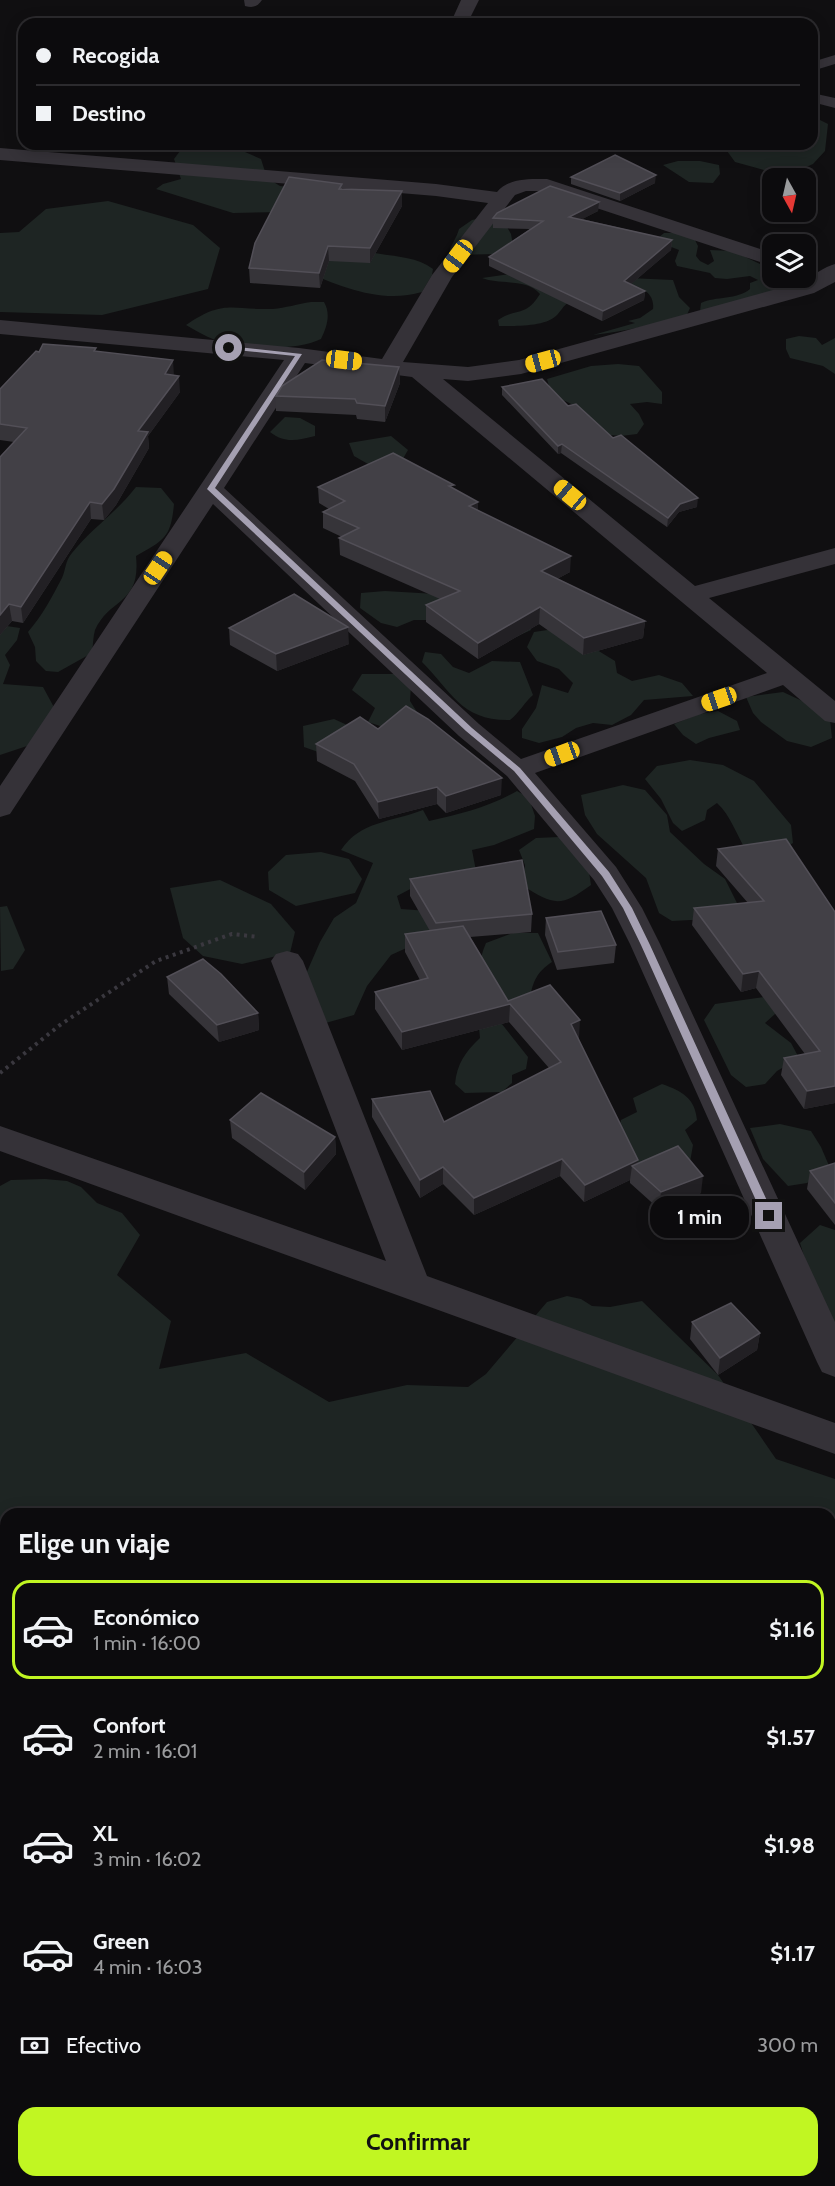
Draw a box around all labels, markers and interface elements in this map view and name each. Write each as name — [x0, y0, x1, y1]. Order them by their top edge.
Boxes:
text: Recogida — [72, 42, 159, 69]
text: Destino — [72, 100, 146, 127]
north arrow — [762, 168, 816, 222]
map controls — [762, 168, 816, 288]
button: layers — [762, 234, 816, 288]
car — [440, 236, 476, 276]
route start — [215, 334, 242, 361]
car — [523, 348, 563, 374]
car — [325, 349, 363, 371]
car — [550, 477, 590, 513]
car — [140, 548, 176, 588]
car — [699, 685, 739, 713]
car — [542, 739, 582, 769]
callout: 1 min — [649, 1195, 748, 1237]
route end — [755, 1202, 782, 1229]
text: 1 min — [677, 1205, 722, 1229]
text: Elige un viaje — [18, 1527, 170, 1560]
icon: car — [21, 1603, 75, 1657]
text: Económico — [93, 1604, 199, 1631]
text: $1.16 — [769, 1616, 815, 1643]
text: 1 min · 16:00 — [93, 1631, 201, 1655]
icon: car — [21, 1711, 75, 1765]
text: Confort — [93, 1712, 166, 1739]
text: $1.57 — [766, 1724, 815, 1751]
text: 2 min · 16:01 — [93, 1739, 197, 1763]
icon: car — [21, 1819, 75, 1873]
text: XL — [93, 1820, 118, 1847]
text: $1.98 — [764, 1832, 815, 1859]
text: 3 min · 16:02 — [93, 1847, 202, 1871]
icon: car — [21, 1927, 75, 1981]
text: Green — [93, 1928, 149, 1955]
text: $1.17 — [770, 1940, 815, 1967]
text: 4 min · 16:03 — [93, 1955, 203, 1979]
icon: cash — [18, 2029, 51, 2062]
text: Efectivo — [66, 2032, 141, 2059]
text: 300 m — [757, 2033, 818, 2057]
button: Confirmar — [18, 2107, 818, 2176]

